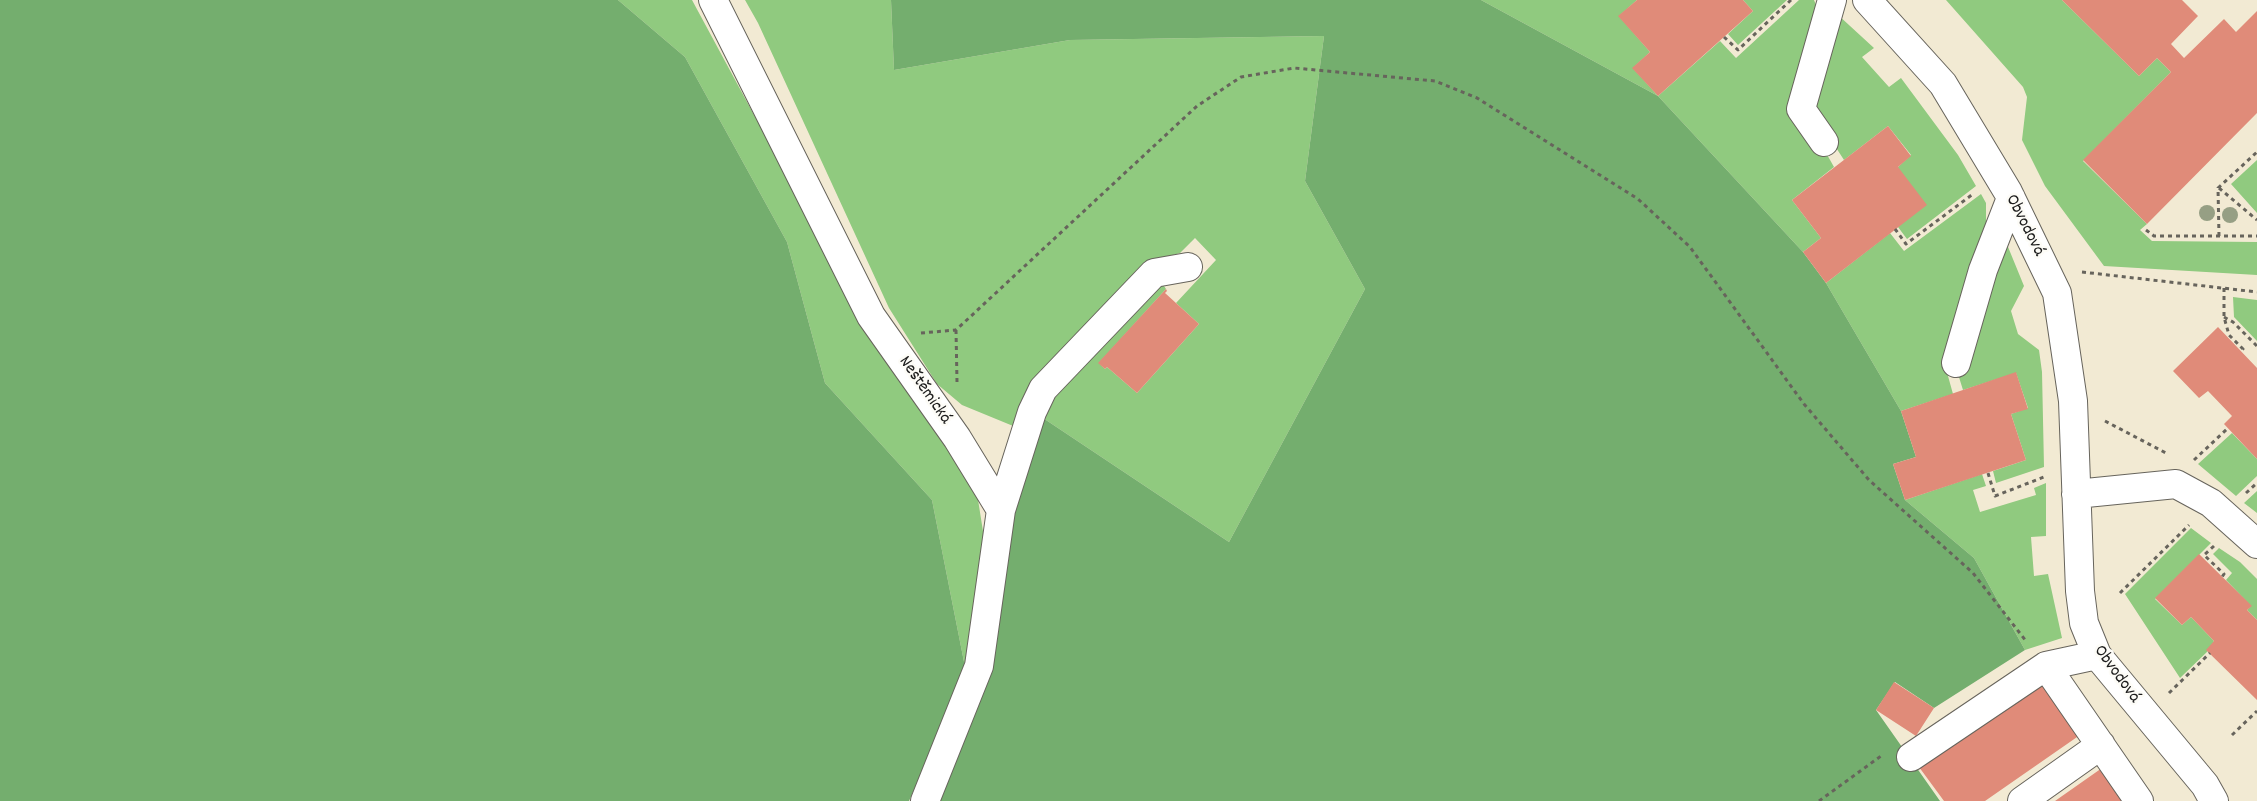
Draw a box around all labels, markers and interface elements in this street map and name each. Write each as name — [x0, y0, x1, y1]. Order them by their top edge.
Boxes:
street label: Obvodová — [1999, 191, 2049, 261]
street label: Neštěmická — [893, 353, 955, 429]
street label: Obvodová — [2088, 642, 2144, 708]

